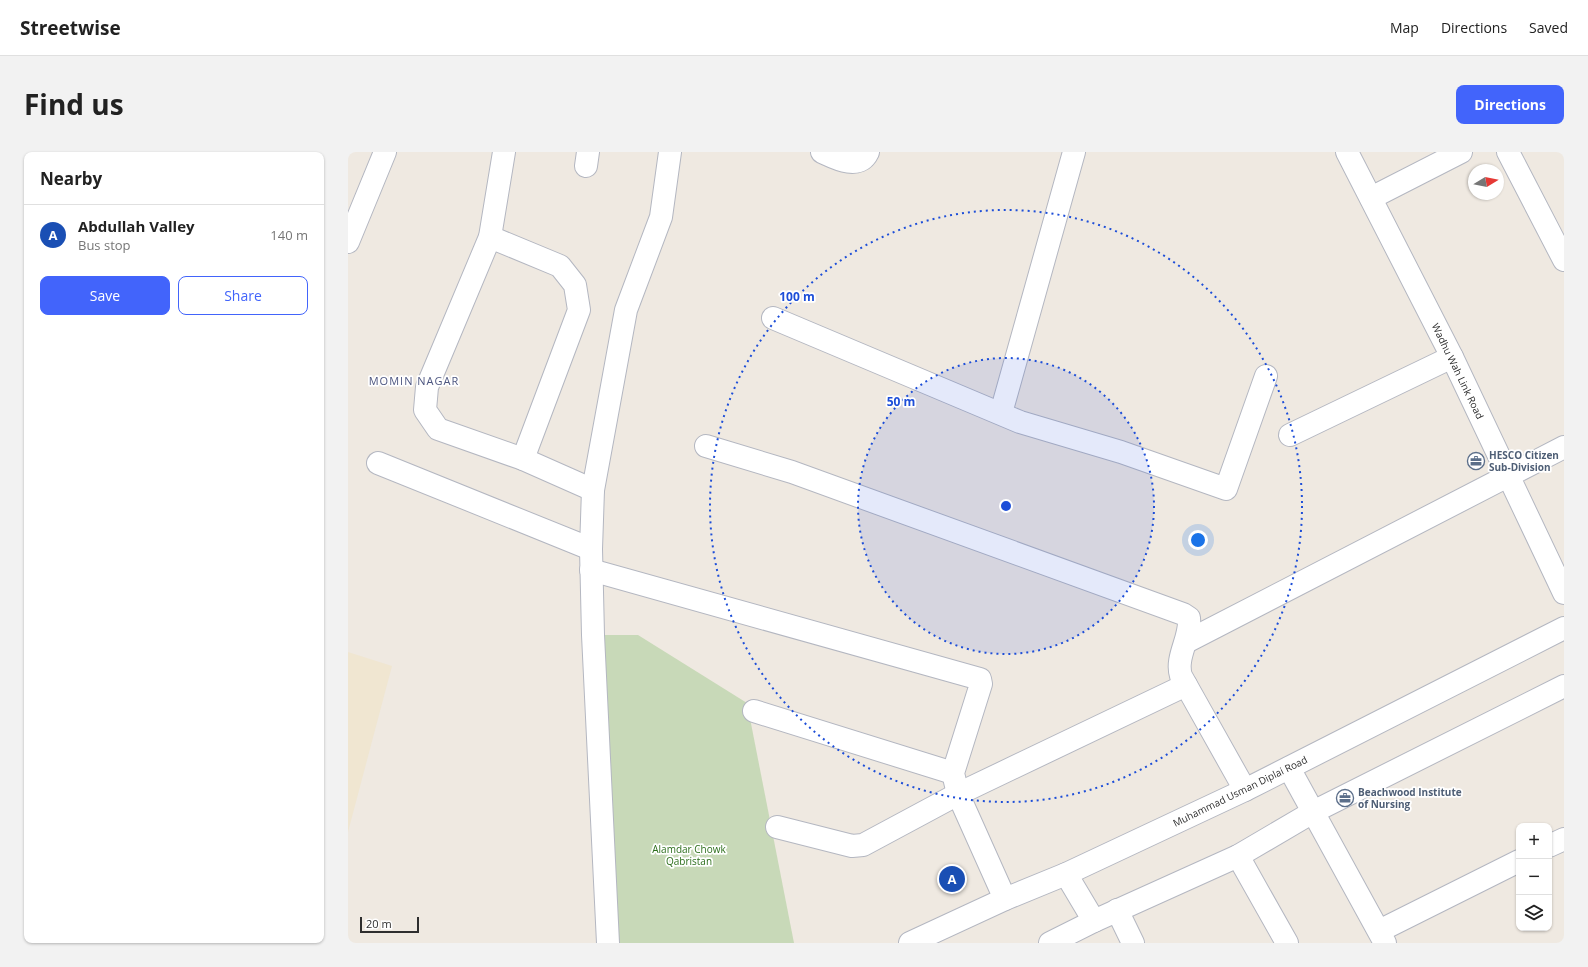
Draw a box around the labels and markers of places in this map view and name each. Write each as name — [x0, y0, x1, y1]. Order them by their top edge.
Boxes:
place label: HESCO Citizen Sub-Division — [1489, 448, 1559, 474]
office icon: HESCO Citizen Sub-Division — [1466, 451, 1486, 471]
centre of rings — [999, 499, 1013, 513]
place label: Beachwood Institute of Nursing — [1358, 785, 1462, 811]
office icon: Beachwood Institute of Nursing — [1335, 788, 1355, 808]
pin: A — [939, 864, 965, 894]

